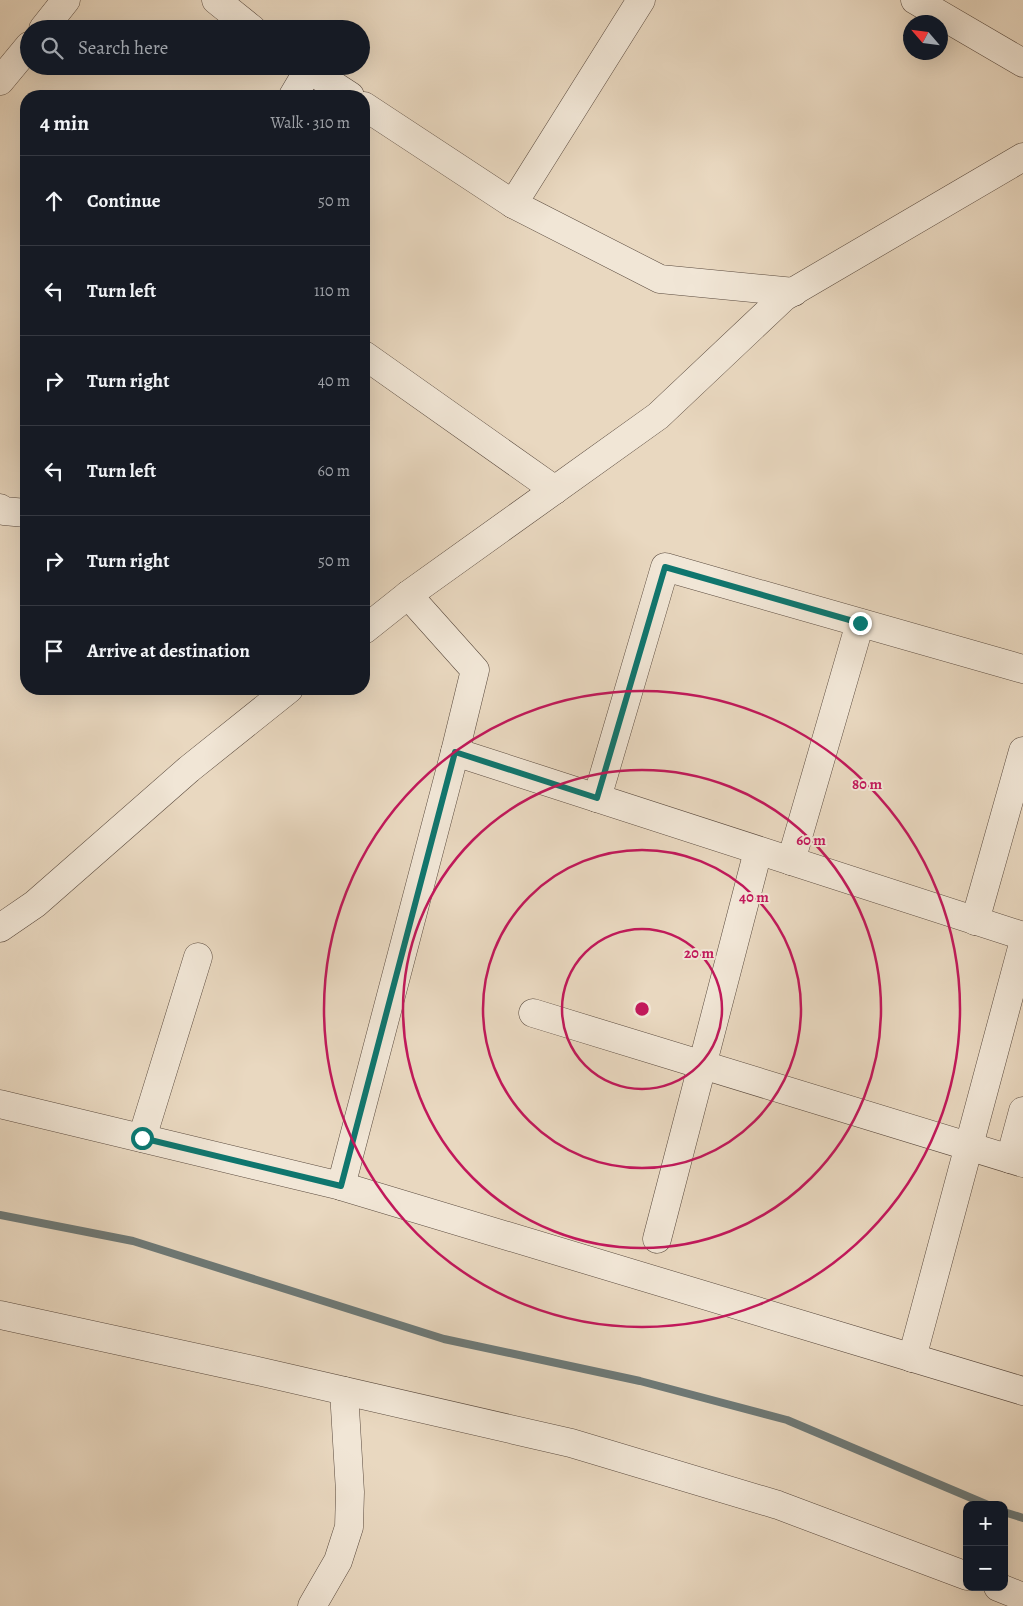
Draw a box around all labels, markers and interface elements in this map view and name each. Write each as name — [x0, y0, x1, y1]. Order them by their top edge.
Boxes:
north arrow — [903, 15, 948, 60]
search box — [20, 20, 370, 75]
icon: search — [38, 34, 66, 62]
text: Search here — [78, 35, 168, 61]
text: 4 min — [40, 109, 89, 137]
text: Walk · 310 m — [270, 112, 350, 134]
icon: ahead — [40, 187, 68, 215]
text: Continue — [87, 188, 161, 214]
text: 50 m — [318, 190, 350, 212]
icon: left — [40, 277, 68, 305]
text: Turn left — [87, 278, 156, 304]
text: 110 m — [314, 280, 350, 302]
icon: right — [40, 367, 68, 395]
text: Turn right — [87, 368, 169, 394]
text: 40 m — [318, 370, 350, 392]
icon: left — [40, 457, 68, 485]
text: Turn left — [87, 458, 156, 484]
text: 60 m — [318, 460, 350, 482]
icon: right — [40, 547, 68, 575]
text: Turn right — [87, 548, 169, 574]
text: 50 m — [318, 550, 350, 572]
route end — [849, 612, 872, 635]
icon: arrive — [40, 637, 68, 665]
text: Arrive at destination — [87, 638, 250, 664]
text: 80 m — [852, 774, 882, 794]
text: 60 m — [796, 830, 826, 850]
text: 40 m — [739, 887, 769, 907]
text: 20 m — [684, 943, 714, 963]
centre of rings — [633, 1000, 651, 1018]
route start — [131, 1127, 154, 1150]
map controls — [963, 1501, 1008, 1591]
button: + — [963, 1501, 1008, 1546]
button: − — [963, 1546, 1008, 1591]

